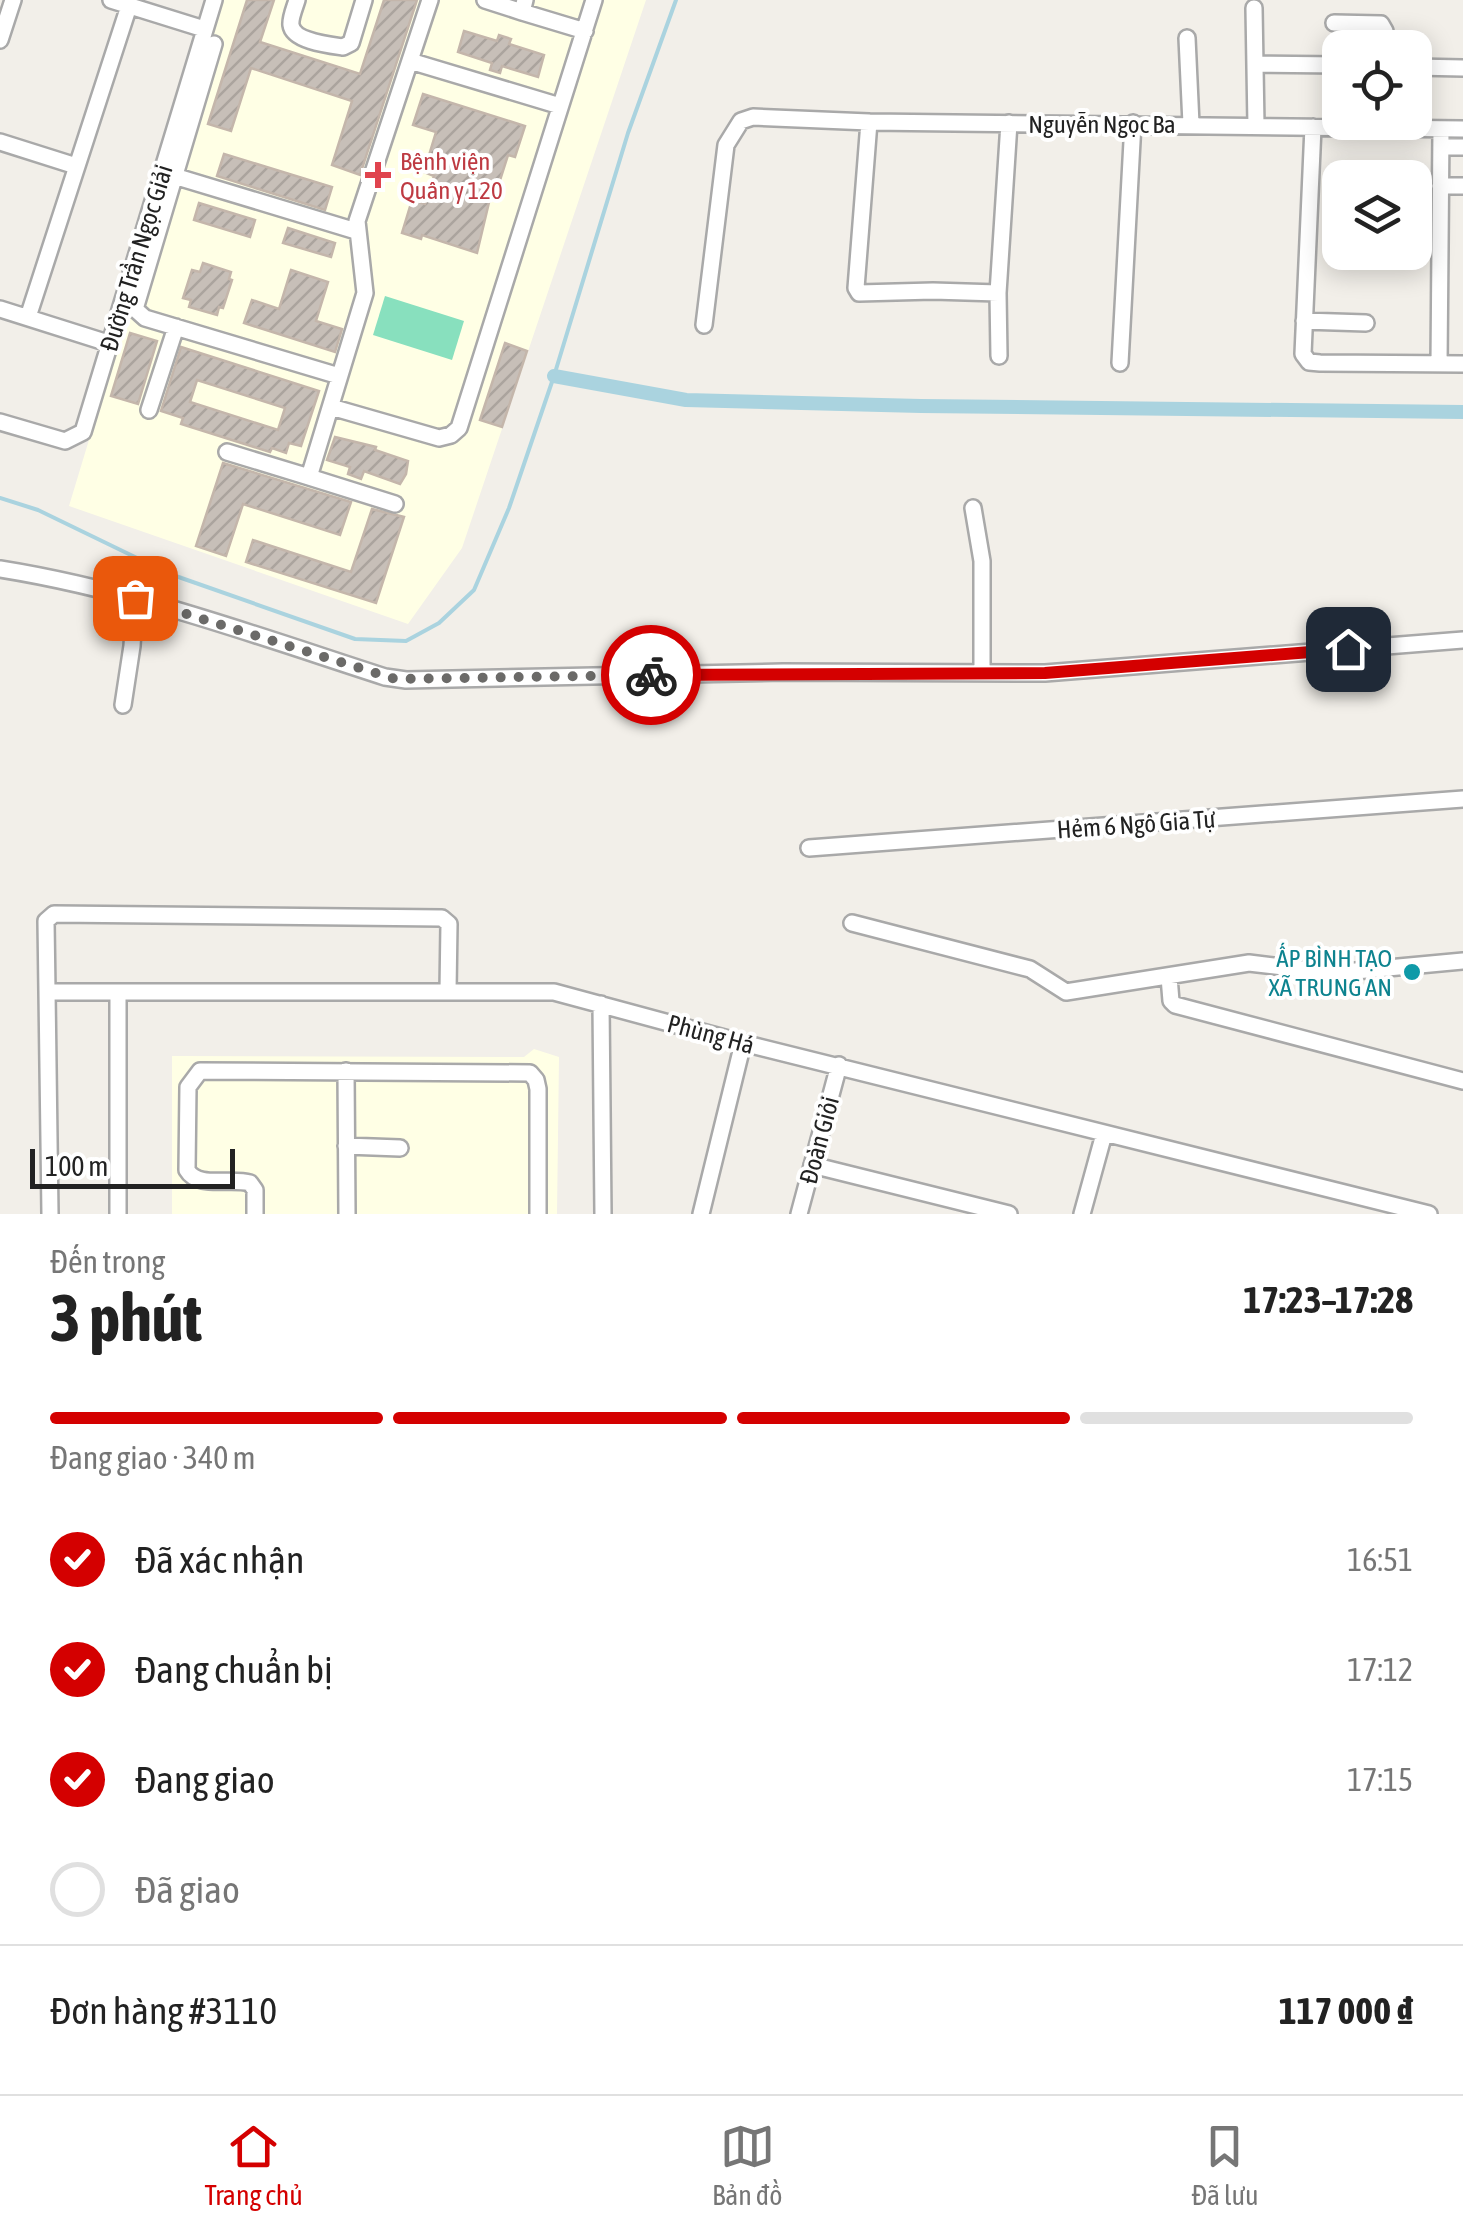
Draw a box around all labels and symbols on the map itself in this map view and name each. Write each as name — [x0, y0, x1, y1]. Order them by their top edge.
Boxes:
street label: Nguyễn Ngọc Ba — [1028, 110, 1176, 138]
place label: Bệnh viện Quân y 120 — [400, 147, 503, 204]
street label: Đường Trần Ngọc Giải — [94, 161, 178, 355]
marker: Bệnh viện Quân y 120 — [365, 162, 391, 188]
pin — [93, 556, 178, 641]
pin — [1306, 607, 1391, 692]
courier — [601, 625, 701, 725]
street label: Hẻm 6 Ngô Gia Tự — [1056, 804, 1217, 843]
place label: ẤP BÌNH TẠO XÃ TRUNG AN — [1268, 942, 1392, 1001]
marker: ẤP BÌNH TẠO XÃ TRUNG AN — [1401, 961, 1423, 983]
street label: Phùng Há — [664, 1009, 758, 1059]
street label: Đoàn Giỏi — [794, 1093, 844, 1187]
scale bar — [30, 1144, 235, 1188]

